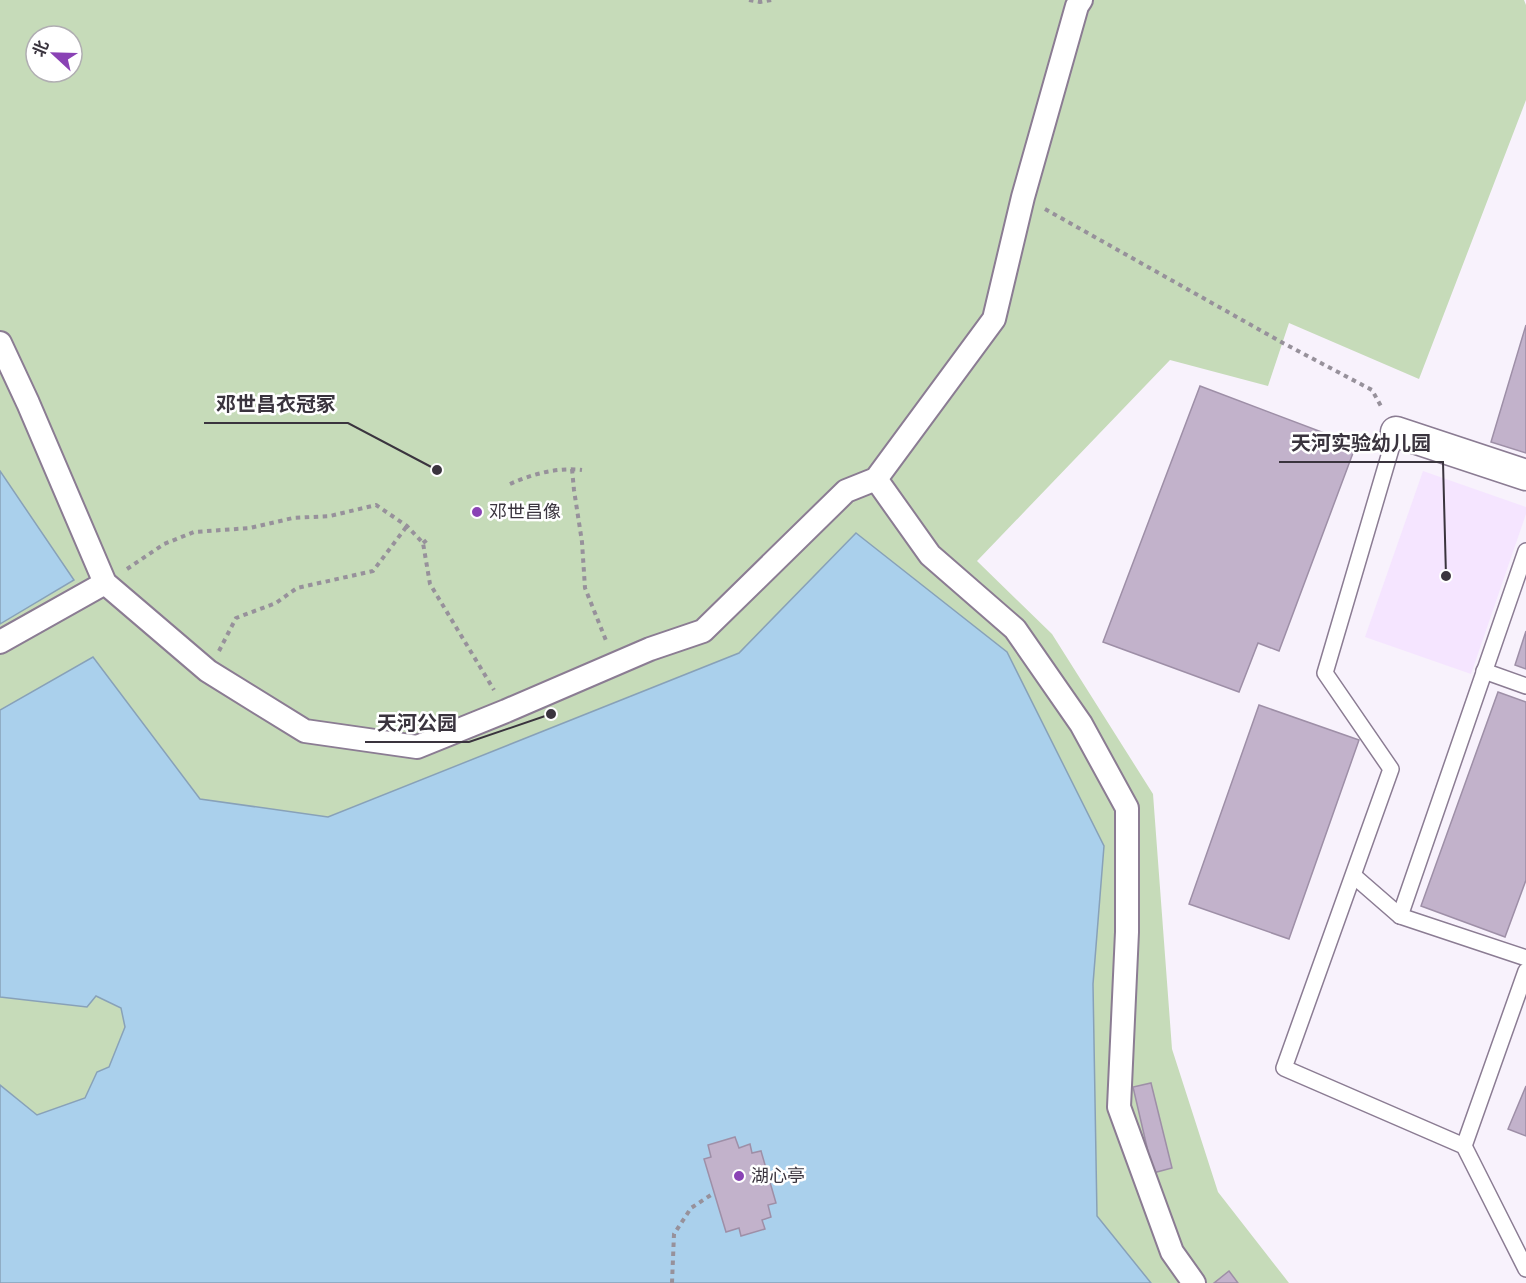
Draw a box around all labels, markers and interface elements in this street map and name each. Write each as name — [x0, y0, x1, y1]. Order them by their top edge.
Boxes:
north arrow — [24, 24, 84, 84]
text: 北 — [28, 37, 52, 60]
callout: 邓世昌衣冠冢 — [204, 385, 348, 423]
text: 邓世昌衣冠冢 — [216, 391, 336, 416]
callout: 天河实验幼儿园 — [1279, 424, 1443, 462]
text: 天河实验幼儿园 — [1291, 430, 1431, 455]
place label: 邓世昌像 — [489, 500, 561, 523]
marker: 邓世昌像 — [470, 505, 484, 519]
callout: 天河公园 — [365, 704, 469, 742]
text: 天河公园 — [377, 710, 457, 735]
place label: 湖心亭 — [751, 1164, 805, 1187]
marker: 湖心亭 — [732, 1169, 746, 1183]

